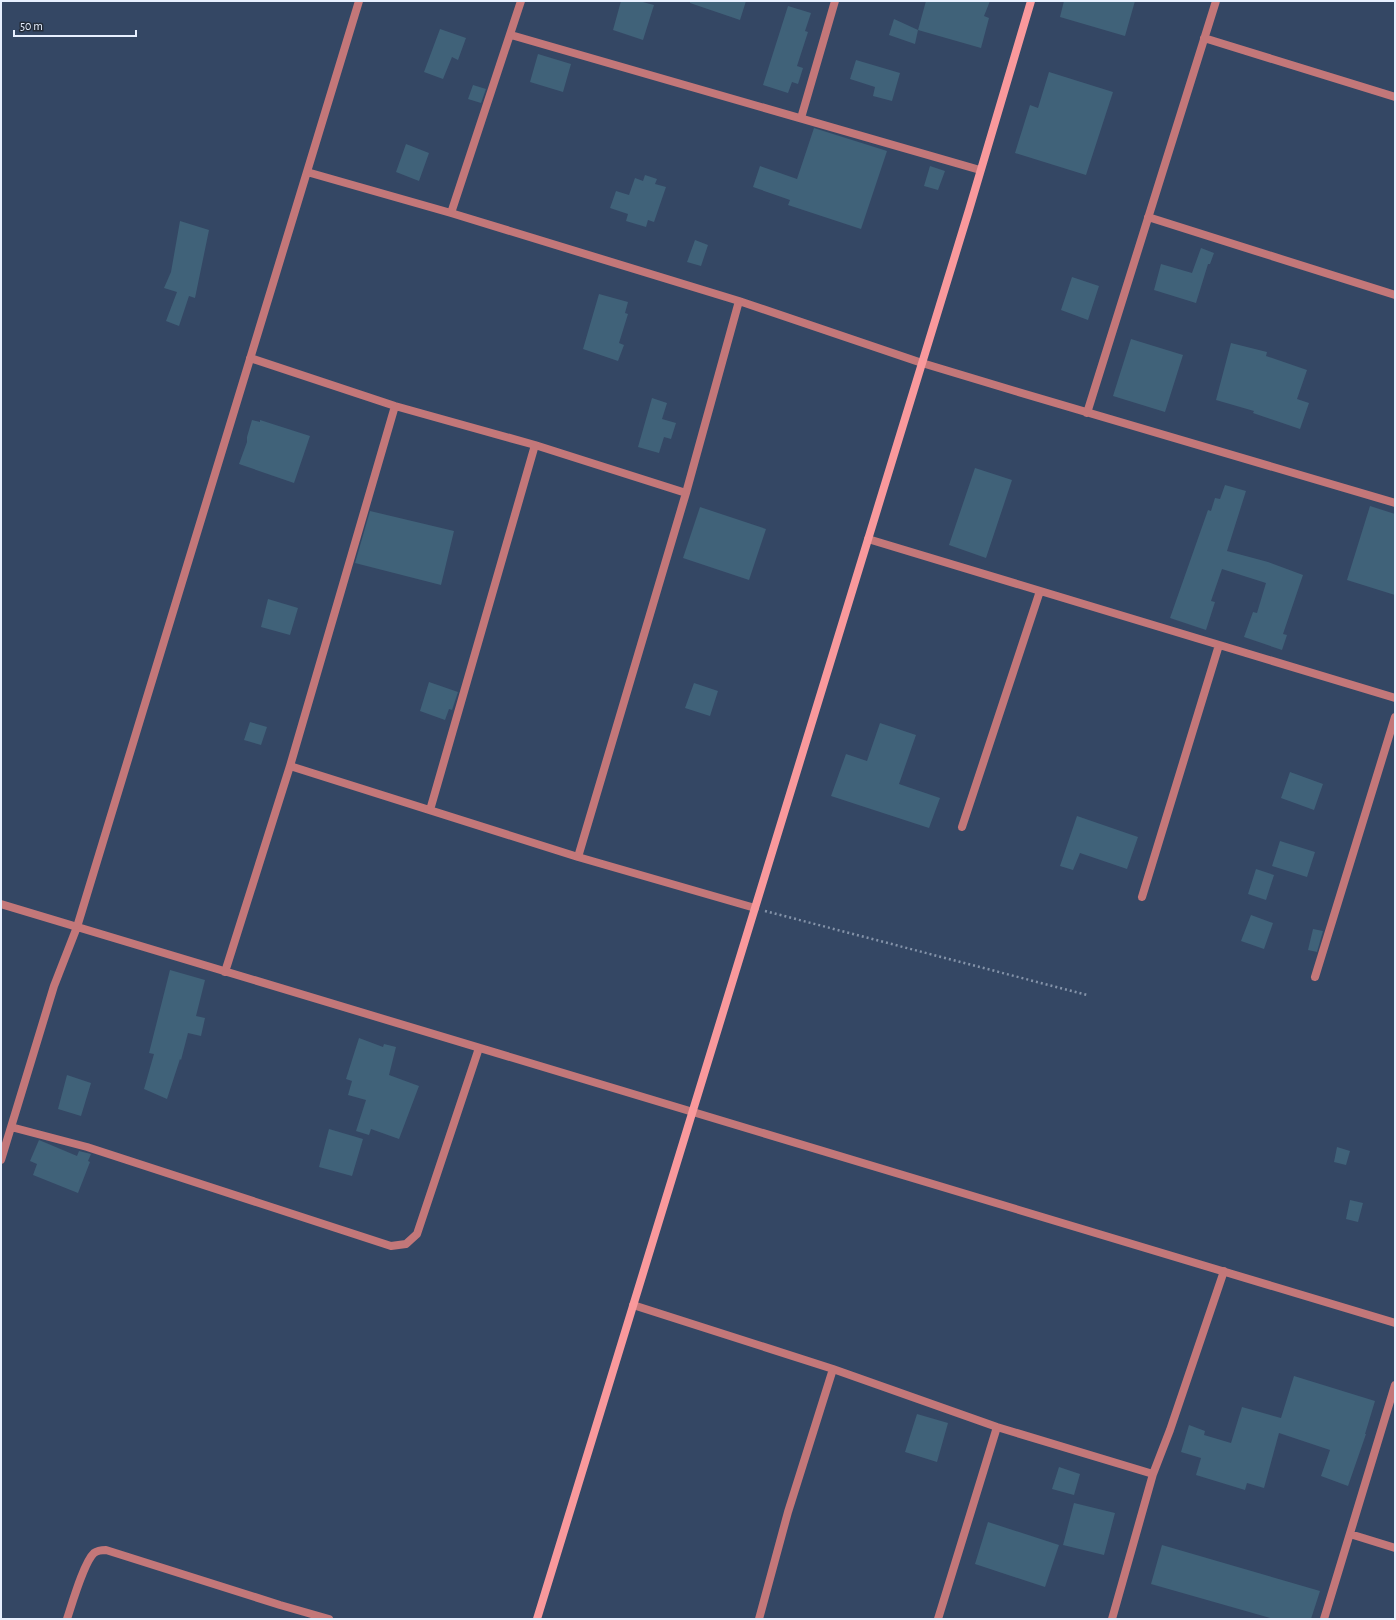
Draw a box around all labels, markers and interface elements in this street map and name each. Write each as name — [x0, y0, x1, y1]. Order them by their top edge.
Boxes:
scale bar — [14, 12, 136, 38]
text: 50 m — [20, 20, 43, 32]

